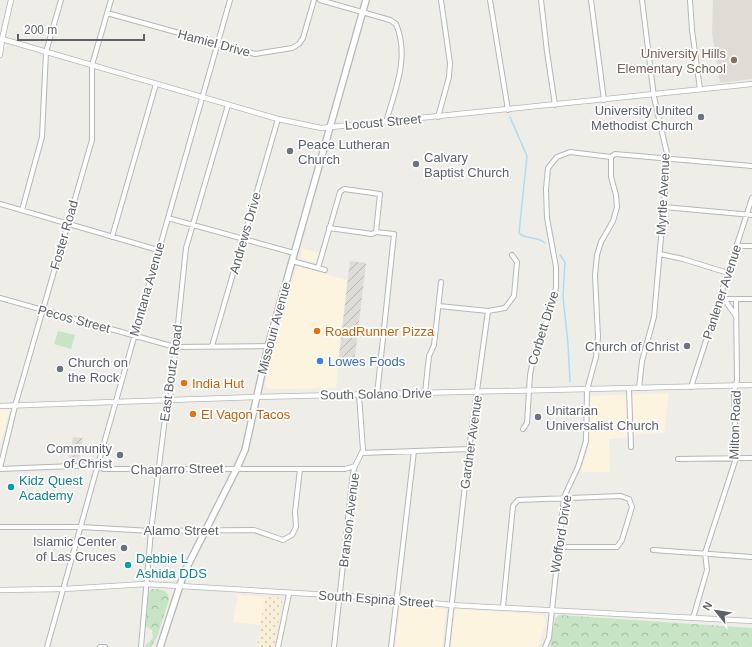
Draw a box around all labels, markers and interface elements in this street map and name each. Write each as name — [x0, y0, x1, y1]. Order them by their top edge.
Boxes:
scale bar — [18, 16, 144, 42]
text: 200 m — [24, 23, 57, 37]
street label: Hamiel Drive — [176, 26, 252, 60]
place label: University Hills Elementary School — [617, 46, 726, 76]
marker: University Hills Elementary School — [729, 55, 739, 65]
place label: University United Methodist Church — [591, 103, 693, 133]
street label: Locust Street — [344, 111, 422, 133]
marker: University United Methodist Church — [696, 112, 706, 122]
place label: Peace Lutheran Church — [298, 137, 390, 167]
marker: Peace Lutheran Church — [285, 146, 295, 156]
place label: Calvary Baptist Church — [424, 150, 509, 180]
street label: Myrtle Avenue — [653, 153, 673, 235]
marker: Calvary Baptist Church — [411, 159, 421, 169]
street label: Andrews Drive — [226, 190, 264, 276]
street label: Foster Road — [47, 199, 81, 271]
street label: Montana Avenue — [126, 240, 168, 338]
street label: Panlener Avenue — [700, 243, 744, 341]
street label: Missouri Avenue — [254, 280, 294, 376]
street label: Corbett Drive — [525, 289, 561, 367]
street label: Pecos Street — [36, 302, 112, 336]
street label: East Boutz Road — [157, 324, 185, 422]
place label: RoadRunner Pizza — [325, 324, 435, 339]
marker: RoadRunner Pizza — [312, 326, 322, 336]
place label: Church of Christ — [585, 339, 679, 354]
marker: Church of Christ — [682, 341, 692, 351]
place label: Lowes Foods — [328, 354, 406, 369]
place label: Church on the Rock — [68, 355, 128, 385]
marker: Lowes Foods — [315, 356, 325, 366]
marker: Church on the Rock — [55, 364, 65, 374]
place label: India Hut — [192, 376, 244, 391]
marker: India Hut — [179, 378, 189, 388]
street label: South Solano Drive — [320, 386, 432, 402]
street label: Milton Road — [726, 390, 744, 460]
street label: Gardner Avenue — [457, 394, 485, 490]
place label: Unitarian Universalist Church — [546, 403, 659, 433]
place label: El Vagon Tacos — [201, 407, 291, 422]
marker: El Vagon Tacos — [188, 409, 198, 419]
marker: Unitarian Universalist Church — [533, 412, 543, 422]
place label: Community of Christ — [46, 441, 112, 471]
marker: Community of Christ — [115, 450, 125, 460]
street label: Chaparro Street — [131, 461, 224, 477]
street label: Branson Avenue — [336, 472, 362, 568]
place label: Kidz Quest Academy — [19, 473, 83, 503]
marker: Kidz Quest Academy — [6, 482, 16, 492]
street label: Wofford Drive — [547, 494, 575, 574]
street label: Alamo Street — [143, 523, 219, 538]
place label: Islamic Center of Las Cruces — [33, 534, 117, 564]
marker: Islamic Center of Las Cruces — [119, 543, 129, 553]
place label: Debbie L Ashida DDS — [136, 551, 207, 581]
marker: Debbie L Ashida DDS — [123, 560, 133, 570]
street label: South Espina Street — [318, 587, 435, 611]
north arrow — [696, 591, 736, 631]
text: N — [700, 600, 715, 612]

